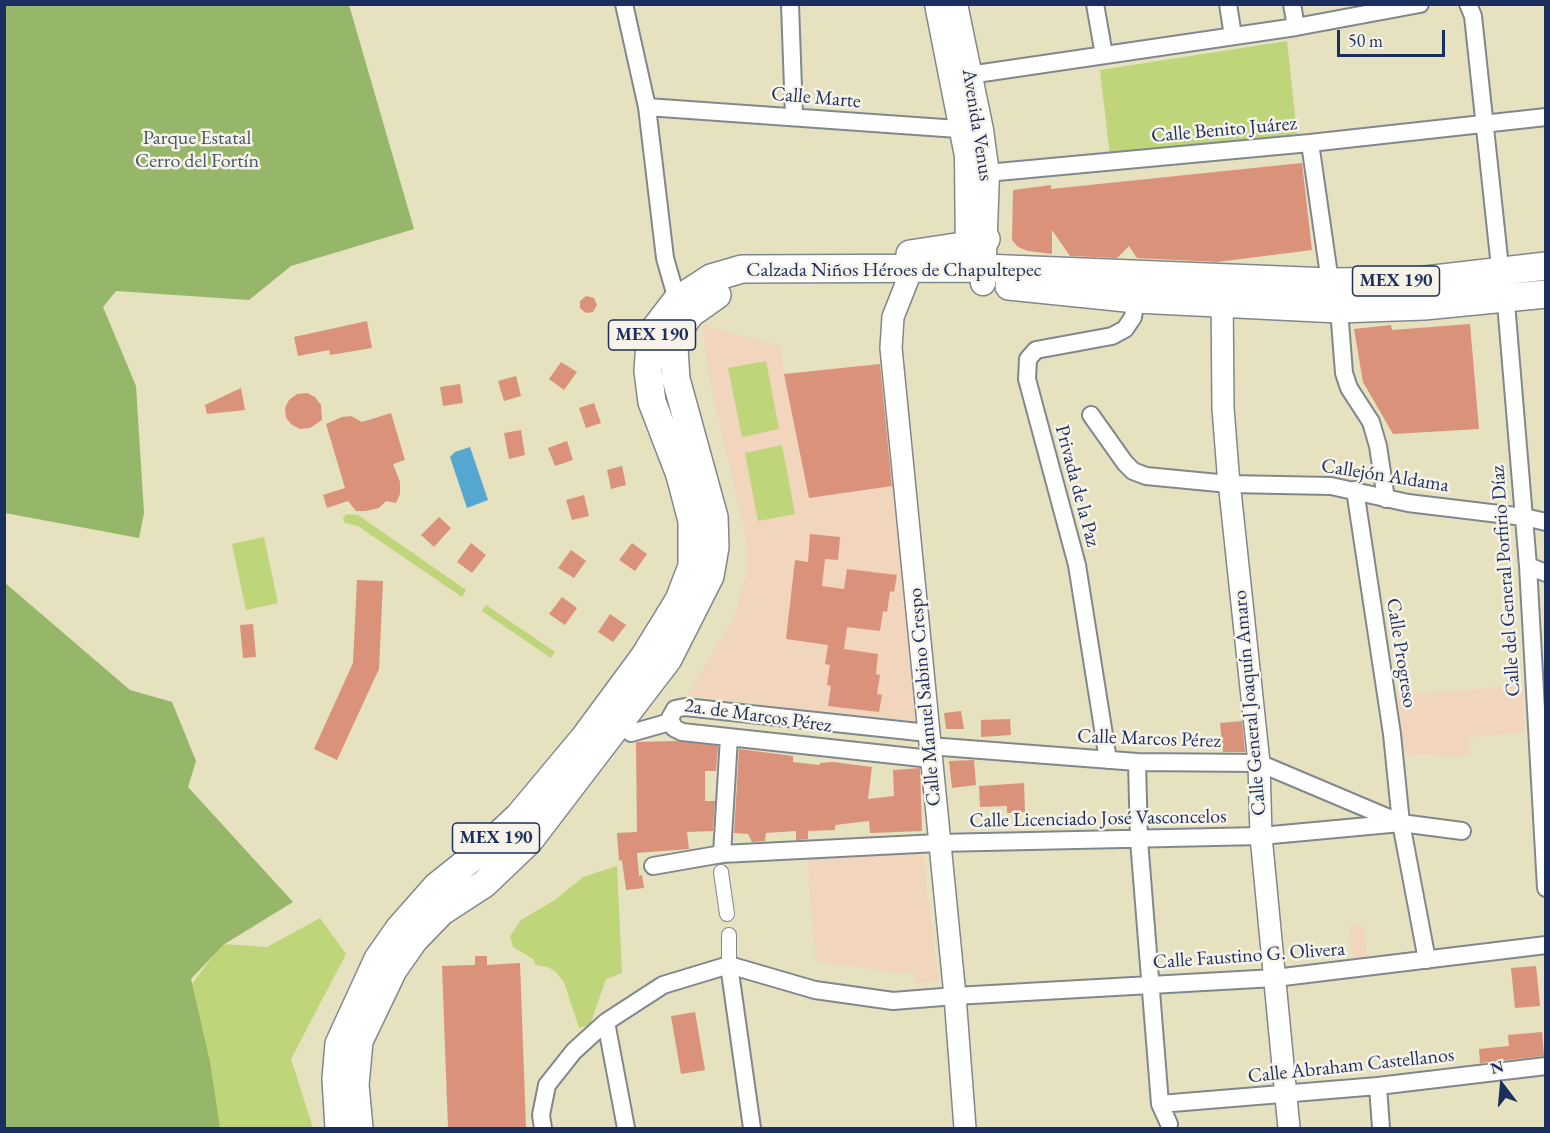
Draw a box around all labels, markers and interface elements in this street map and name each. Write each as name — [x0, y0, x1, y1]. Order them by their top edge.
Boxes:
scale bar — [1340, 18, 1448, 56]
text: 50 m — [1348, 29, 1383, 52]
street label: Avenida Venus — [956, 67, 998, 183]
street label: Calle Marte — [770, 82, 862, 114]
street label: Calle Benito Juárez — [1150, 112, 1298, 148]
park label: Parque Estatal Cerro del Fortín — [135, 127, 259, 174]
street label: Calzada Niños Héroes de Chapultepec — [746, 259, 1042, 283]
road number: MEX 190 — [1352, 266, 1440, 296]
road number: MEX 190 — [608, 320, 696, 350]
street label: Privada de la Paz — [1049, 423, 1105, 549]
street label: Callejón Aldama — [1319, 454, 1451, 498]
street label: Calle del General Porfirio Díaz — [1486, 464, 1526, 698]
street label: Calle Manuel Sabino Crespo — [903, 587, 947, 807]
street label: Calle General Joaquín Amaro — [1228, 589, 1272, 817]
street label: Calle Progreso — [1380, 596, 1422, 710]
street label: 2a. de Marcos Pérez — [683, 694, 833, 738]
street label: Calle Marcos Pérez — [1077, 724, 1221, 754]
street label: Calle Licenciado José Vasconcelos — [969, 805, 1227, 833]
road number: MEX 190 — [452, 823, 540, 853]
street label: Calle Faustino G. Olivera — [1152, 937, 1346, 975]
street label: Calle Abraham Castellanos — [1247, 1043, 1455, 1089]
north arrow — [1472, 1055, 1532, 1115]
text: N — [1488, 1055, 1506, 1079]

